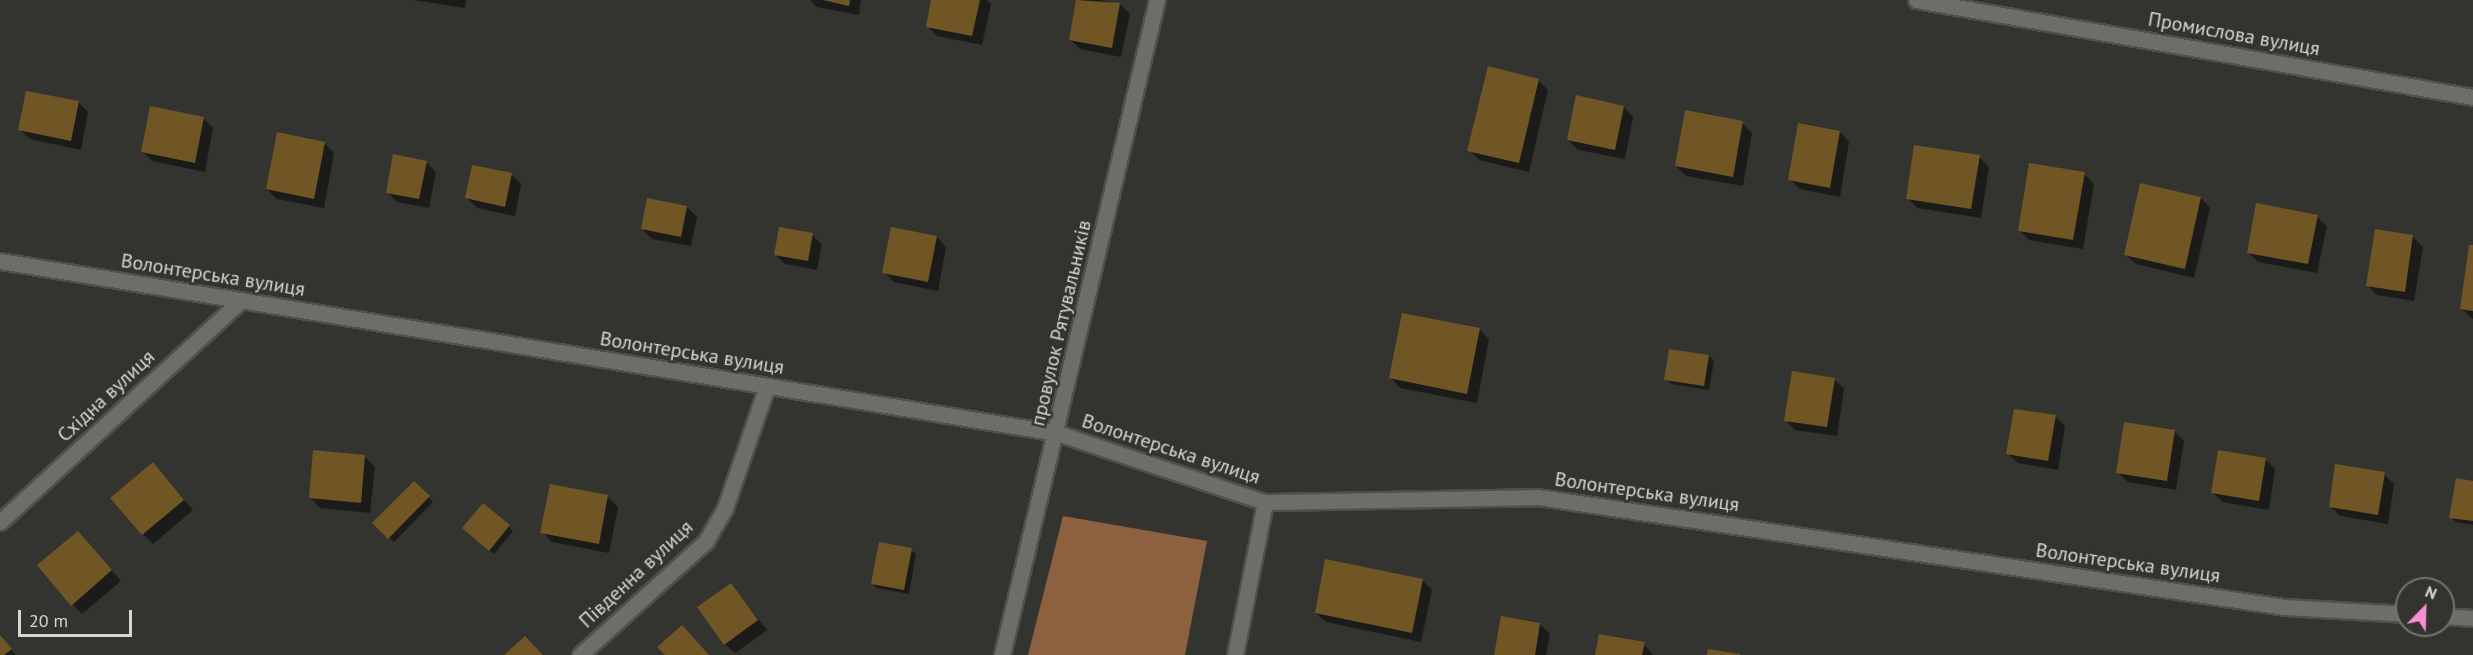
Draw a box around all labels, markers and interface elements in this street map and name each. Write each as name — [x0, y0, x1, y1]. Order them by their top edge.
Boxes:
street label: Промислова вулиця — [2146, 7, 2322, 61]
street label: провулок Рятувальників — [1026, 218, 1096, 428]
street label: Волонтерська вулиця — [119, 249, 307, 301]
street label: Волонтерська вулиця — [598, 327, 786, 379]
street label: Східна вулиця — [52, 345, 160, 447]
street label: Волонтерська вулиця — [1079, 409, 1263, 489]
street label: Волонтерська вулиця — [1553, 467, 1741, 517]
street label: Південна вулиця — [574, 515, 698, 633]
street label: Волонтерська вулиця — [2034, 538, 2222, 588]
north arrow — [2395, 577, 2455, 637]
text: N — [2422, 581, 2440, 604]
scale bar — [21, 598, 135, 636]
text: 20 m — [29, 609, 68, 632]

